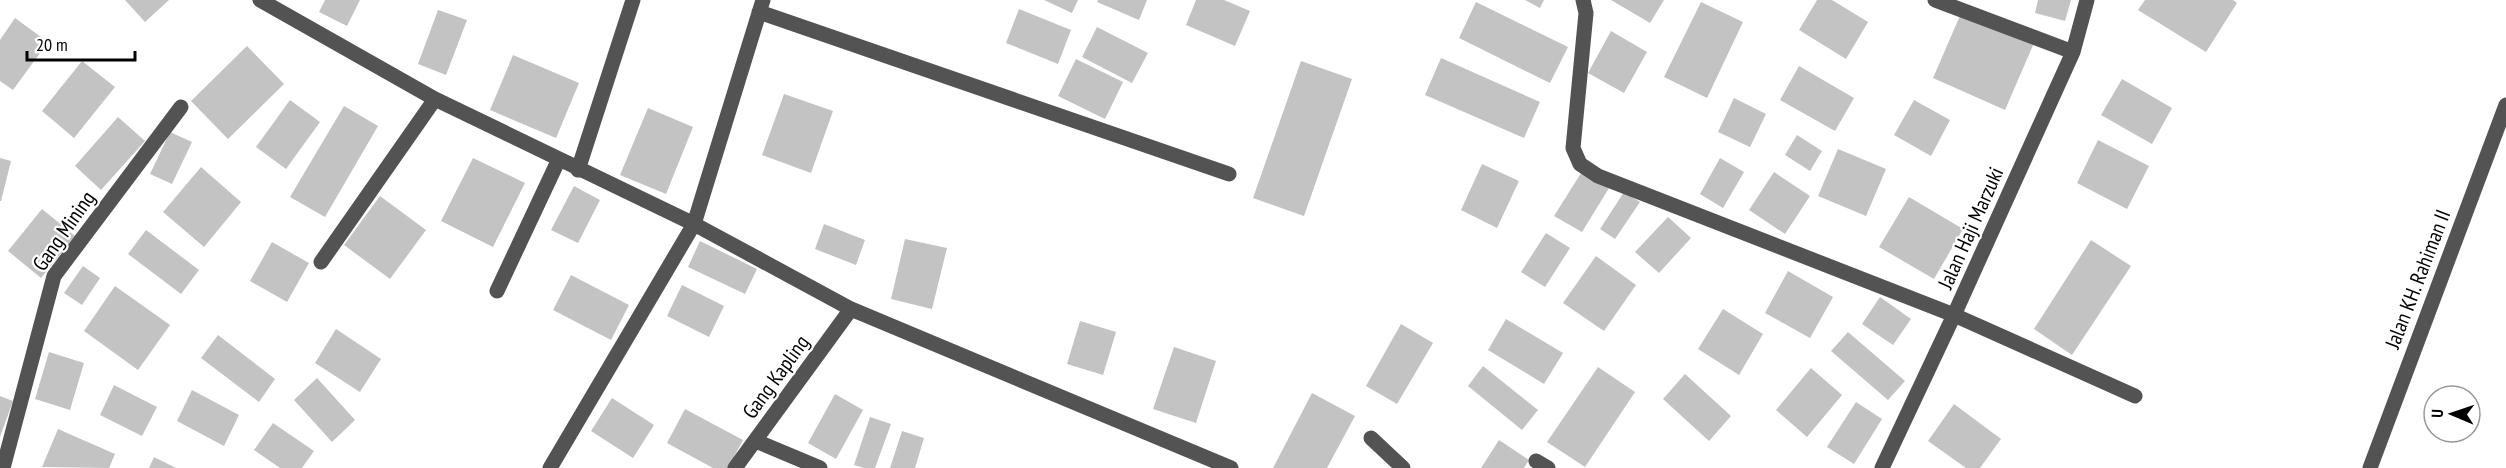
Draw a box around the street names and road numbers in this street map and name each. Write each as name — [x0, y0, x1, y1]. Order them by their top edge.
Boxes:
street label: Jalan Haji Marzuki — [1931, 163, 2009, 294]
street label: Gang Mining — [26, 186, 101, 276]
street label: Jalan KH. Rahiman II — [2378, 206, 2456, 353]
street label: Gang Kapling — [736, 330, 815, 424]

